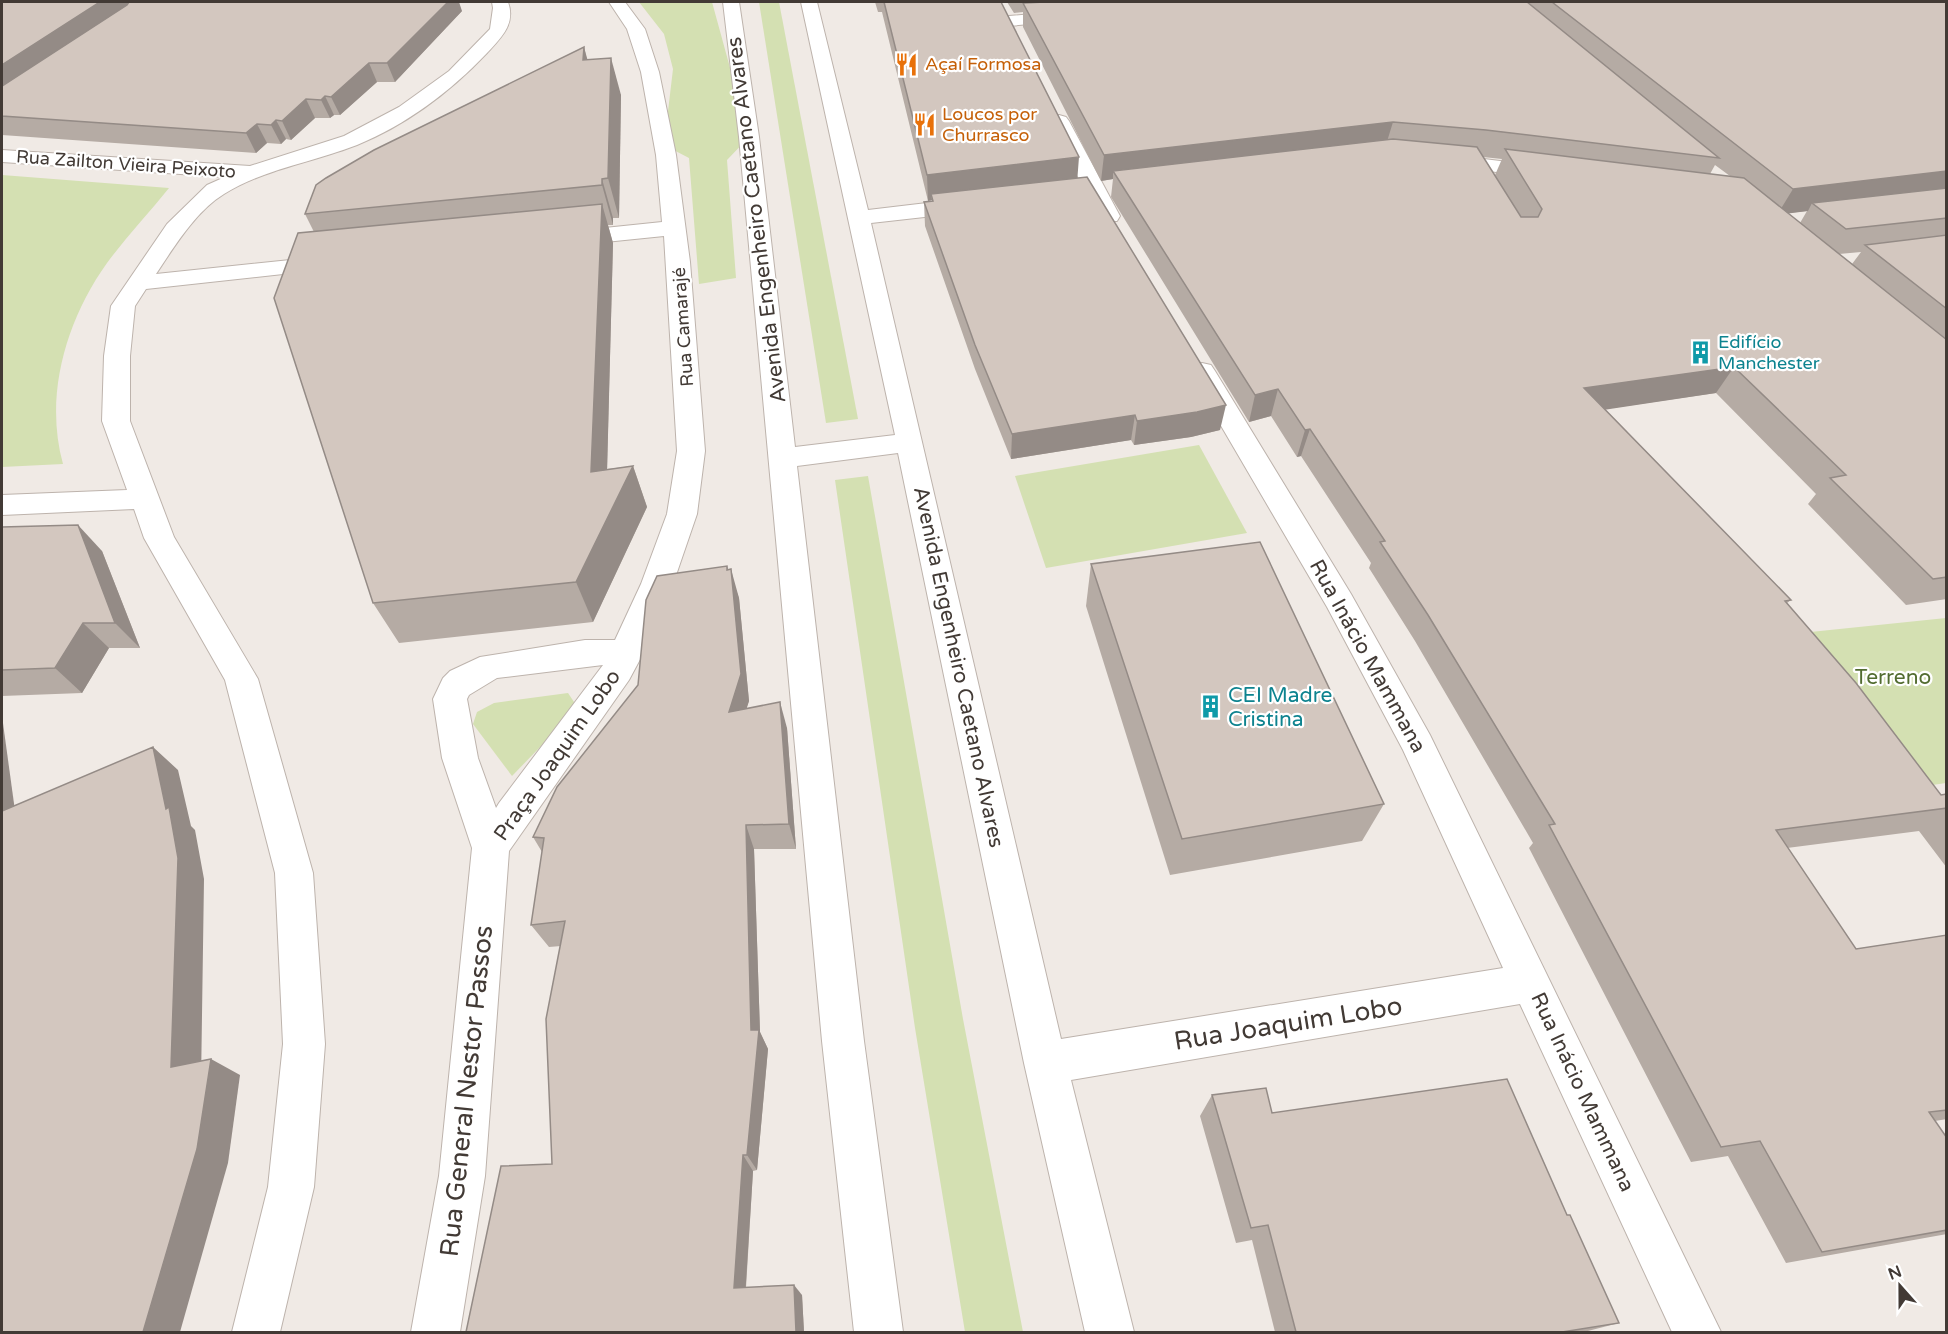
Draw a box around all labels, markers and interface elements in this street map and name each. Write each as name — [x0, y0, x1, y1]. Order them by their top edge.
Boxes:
street label: Avenida Engenheiro Caetano Alvares — [722, 36, 791, 404]
restaurant icon: Açaí Formosa — [894, 51, 920, 77]
place label: Açaí Formosa — [925, 53, 1041, 75]
place label: Loucos por Churrasco — [942, 103, 1037, 146]
restaurant icon: Loucos por Churrasco — [911, 111, 937, 137]
street label: Rua Zailton Vieira Peixoto — [15, 145, 237, 183]
street label: Rua Camarajé — [668, 267, 698, 387]
place label: Edifício Manchester — [1718, 331, 1820, 374]
building icon: Edifício Manchester — [1687, 339, 1713, 365]
street label: Avenida Engenheiro Caetano Alvares — [908, 484, 1009, 850]
street label: Rua Inácio Mammana — [1304, 555, 1431, 757]
street label: Praça Joaquim Lobo — [489, 665, 626, 846]
park label: Terreno — [1855, 665, 1931, 690]
place label: CEI Madre Cristina — [1228, 683, 1333, 732]
building icon: CEI Madre Cristina — [1197, 694, 1223, 720]
street label: Rua General Nestor Passos — [434, 924, 499, 1258]
street label: Rua Inácio Mammana — [1525, 989, 1640, 1196]
street label: Rua Joaquim Lobo — [1172, 990, 1404, 1057]
north arrow — [1870, 1256, 1930, 1316]
text: N — [1885, 1261, 1905, 1285]

